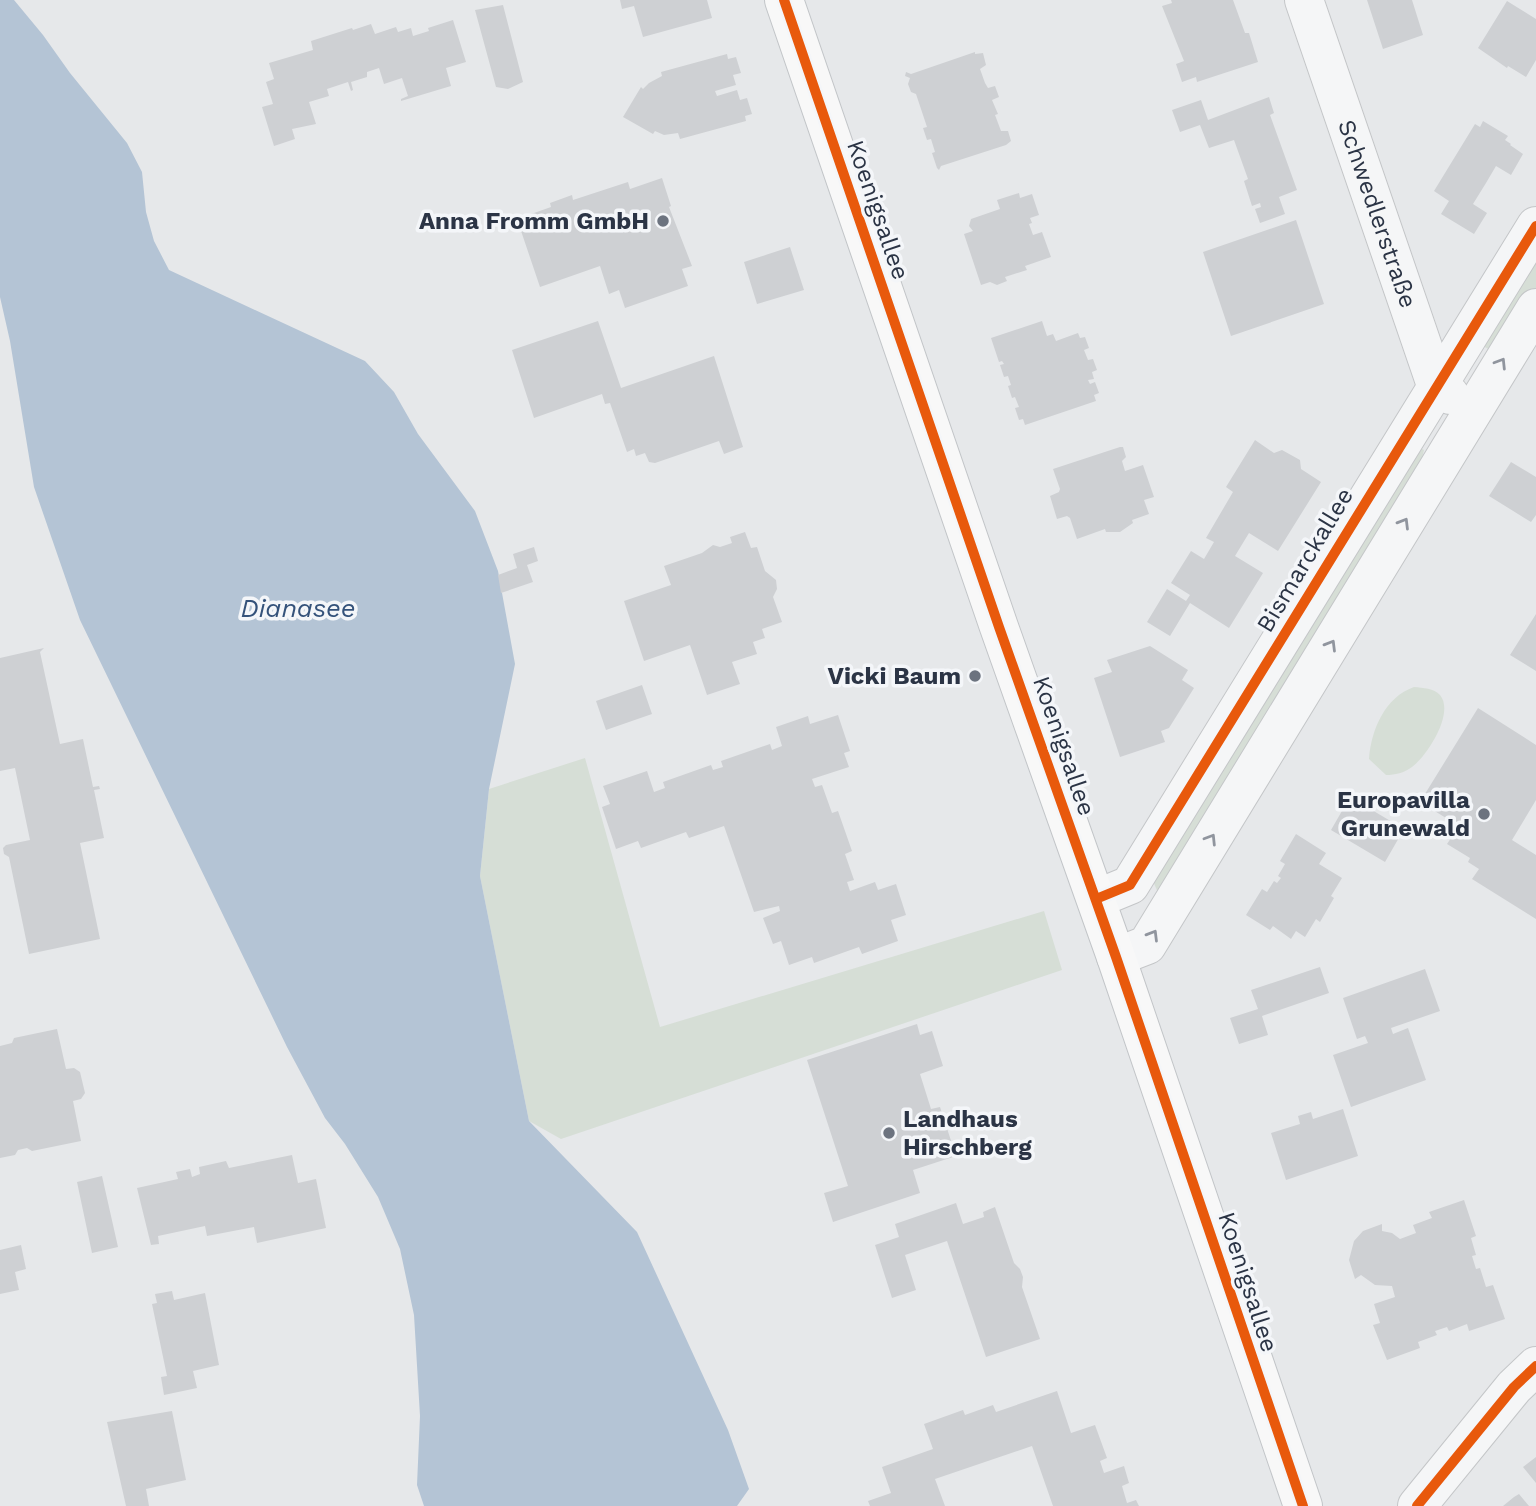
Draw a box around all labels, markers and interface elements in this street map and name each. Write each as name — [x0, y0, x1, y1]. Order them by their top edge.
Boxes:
street label: Schwedlerstraße — [1332, 116, 1423, 312]
street label: Koenigsallee — [841, 137, 915, 283]
place label: Anna Fromm GmbH — [419, 207, 649, 235]
marker: Anna Fromm GmbH — [655, 213, 671, 229]
one-way arrow — [1493, 358, 1506, 371]
street label: Bismarckallee — [1251, 483, 1359, 637]
one-way arrow — [1395, 518, 1408, 531]
water label: Dianasee — [240, 593, 356, 623]
one-way arrow — [1322, 640, 1335, 653]
place label: Vicki Baum — [827, 662, 961, 690]
marker: Vicki Baum — [967, 668, 983, 684]
street label: Koenigsallee — [1027, 673, 1101, 819]
place label: Europavilla Grunewald — [1337, 786, 1470, 842]
marker: Europavilla Grunewald — [1476, 806, 1492, 822]
one-way arrow — [1203, 833, 1216, 846]
one-way arrow — [1144, 930, 1157, 943]
place label: Landhaus Hirschberg — [903, 1105, 1032, 1161]
marker: Landhaus Hirschberg — [881, 1125, 897, 1141]
street label: Koenigsallee — [1212, 1208, 1284, 1356]

